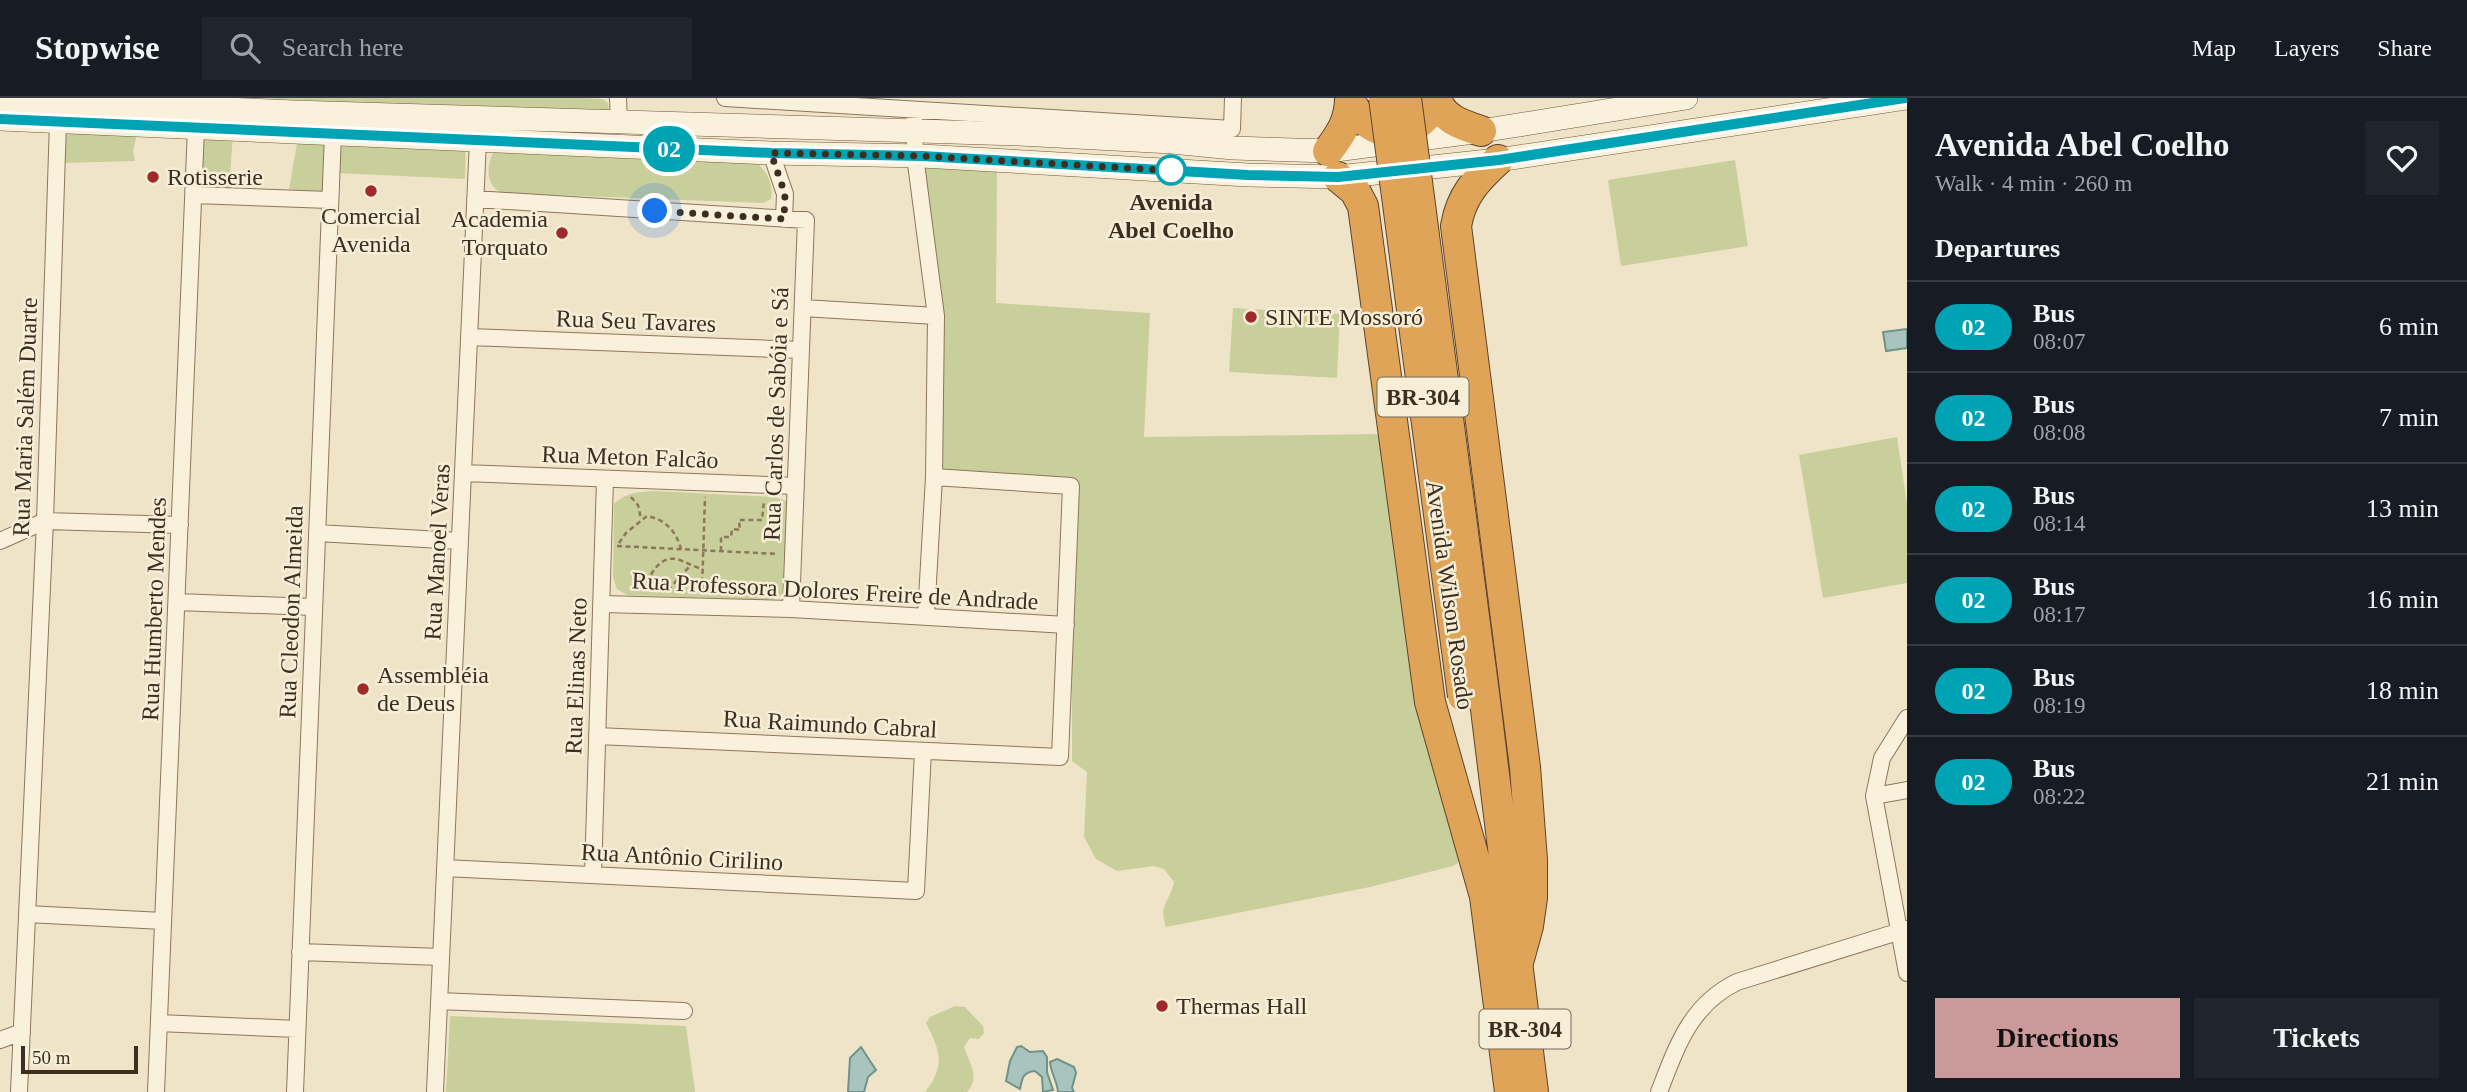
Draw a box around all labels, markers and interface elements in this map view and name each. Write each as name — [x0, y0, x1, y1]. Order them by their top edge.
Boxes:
search box — [202, 17, 692, 80]
icon: search — [226, 29, 264, 67]
text: Stopwise — [35, 30, 160, 66]
text: Search here — [282, 33, 404, 62]
text: Map — [2192, 35, 2236, 61]
text: Layers — [2274, 35, 2339, 61]
text: Share — [2377, 35, 2432, 61]
button: heart — [2365, 121, 2439, 195]
line badge: 02 — [638, 126, 700, 172]
text: Avenida Abel Coelho — [1935, 127, 2230, 163]
text: 02 — [657, 136, 681, 162]
marker: Avenida Abel Coelho — [1156, 155, 1186, 185]
place label: Rotisserie — [167, 164, 263, 190]
marker: Rotisserie — [145, 169, 161, 185]
text: Walk · 4 min · 260 m — [1935, 171, 2132, 196]
marker: Comercial Avenida — [363, 183, 379, 199]
place label: Avenida Abel Coelho — [1108, 189, 1234, 243]
your location — [637, 193, 672, 228]
place label: Comercial Avenida — [321, 203, 421, 257]
place label: Academia Torquato — [451, 206, 548, 260]
marker: Academia Torquato — [554, 225, 570, 241]
text: Departures — [1935, 234, 2060, 263]
street label: Rua Carlos de Sabóia e Sá — [759, 286, 793, 541]
street label: Rua Maria Salém Duarte — [8, 297, 42, 537]
text: Bus — [2033, 299, 2075, 328]
place label: SINTE Mossoró — [1265, 304, 1423, 330]
street label: Rua Seu Tavares — [555, 305, 717, 337]
marker: SINTE Mossoró — [1243, 309, 1259, 325]
text: 6 min — [2379, 312, 2439, 341]
text: 02 — [1962, 314, 1986, 340]
text: 08:07 — [2033, 329, 2085, 354]
road number: BR-304 — [1378, 378, 1468, 416]
text: Bus — [2033, 390, 2075, 419]
text: 7 min — [2379, 403, 2439, 432]
text: 02 — [1962, 405, 1986, 431]
text: 08:08 — [2033, 420, 2085, 445]
street label: Rua Meton Falcão — [541, 441, 719, 473]
street label: Rua Manoel Veras — [419, 463, 455, 641]
street label: Avenida Wilson Rosado — [1421, 479, 1479, 711]
text: Bus — [2033, 481, 2075, 510]
text: 13 min — [2366, 494, 2439, 523]
text: 02 — [1962, 496, 1986, 522]
street label: Rua Humberto Mendes — [137, 497, 171, 721]
street label: Rua Cleodon Almeida — [274, 505, 308, 719]
text: 08:14 — [2033, 511, 2085, 536]
street label: Rua Professora Dolores Freire de Andrade — [631, 567, 1039, 615]
text: Bus — [2033, 572, 2075, 601]
text: 16 min — [2366, 585, 2439, 614]
text: 02 — [1962, 587, 1986, 613]
street label: Rua Elinas Neto — [560, 597, 592, 755]
text: 08:17 — [2033, 602, 2085, 627]
place label: Assembléia de Deus — [377, 662, 489, 716]
text: Bus — [2033, 663, 2075, 692]
text: 18 min — [2366, 676, 2439, 705]
text: 02 — [1962, 678, 1986, 704]
marker: Assembléia de Deus — [355, 681, 371, 697]
text: 08:19 — [2033, 693, 2085, 718]
street label: Rua Raimundo Cabral — [722, 705, 938, 743]
text: Bus — [2033, 754, 2075, 783]
text: 21 min — [2366, 767, 2439, 796]
text: 02 — [1962, 769, 1986, 795]
text: 08:22 — [2033, 784, 2085, 809]
street label: Rua Antônio Cirilino — [580, 839, 784, 875]
place label: Thermas Hall — [1176, 993, 1308, 1019]
marker: Thermas Hall — [1154, 998, 1170, 1014]
button: Directions — [1935, 998, 2180, 1078]
button: Tickets — [2194, 998, 2439, 1078]
road number: BR-304 — [1480, 1010, 1570, 1048]
scale bar — [21, 1043, 138, 1075]
text: 50 m — [32, 1047, 71, 1068]

